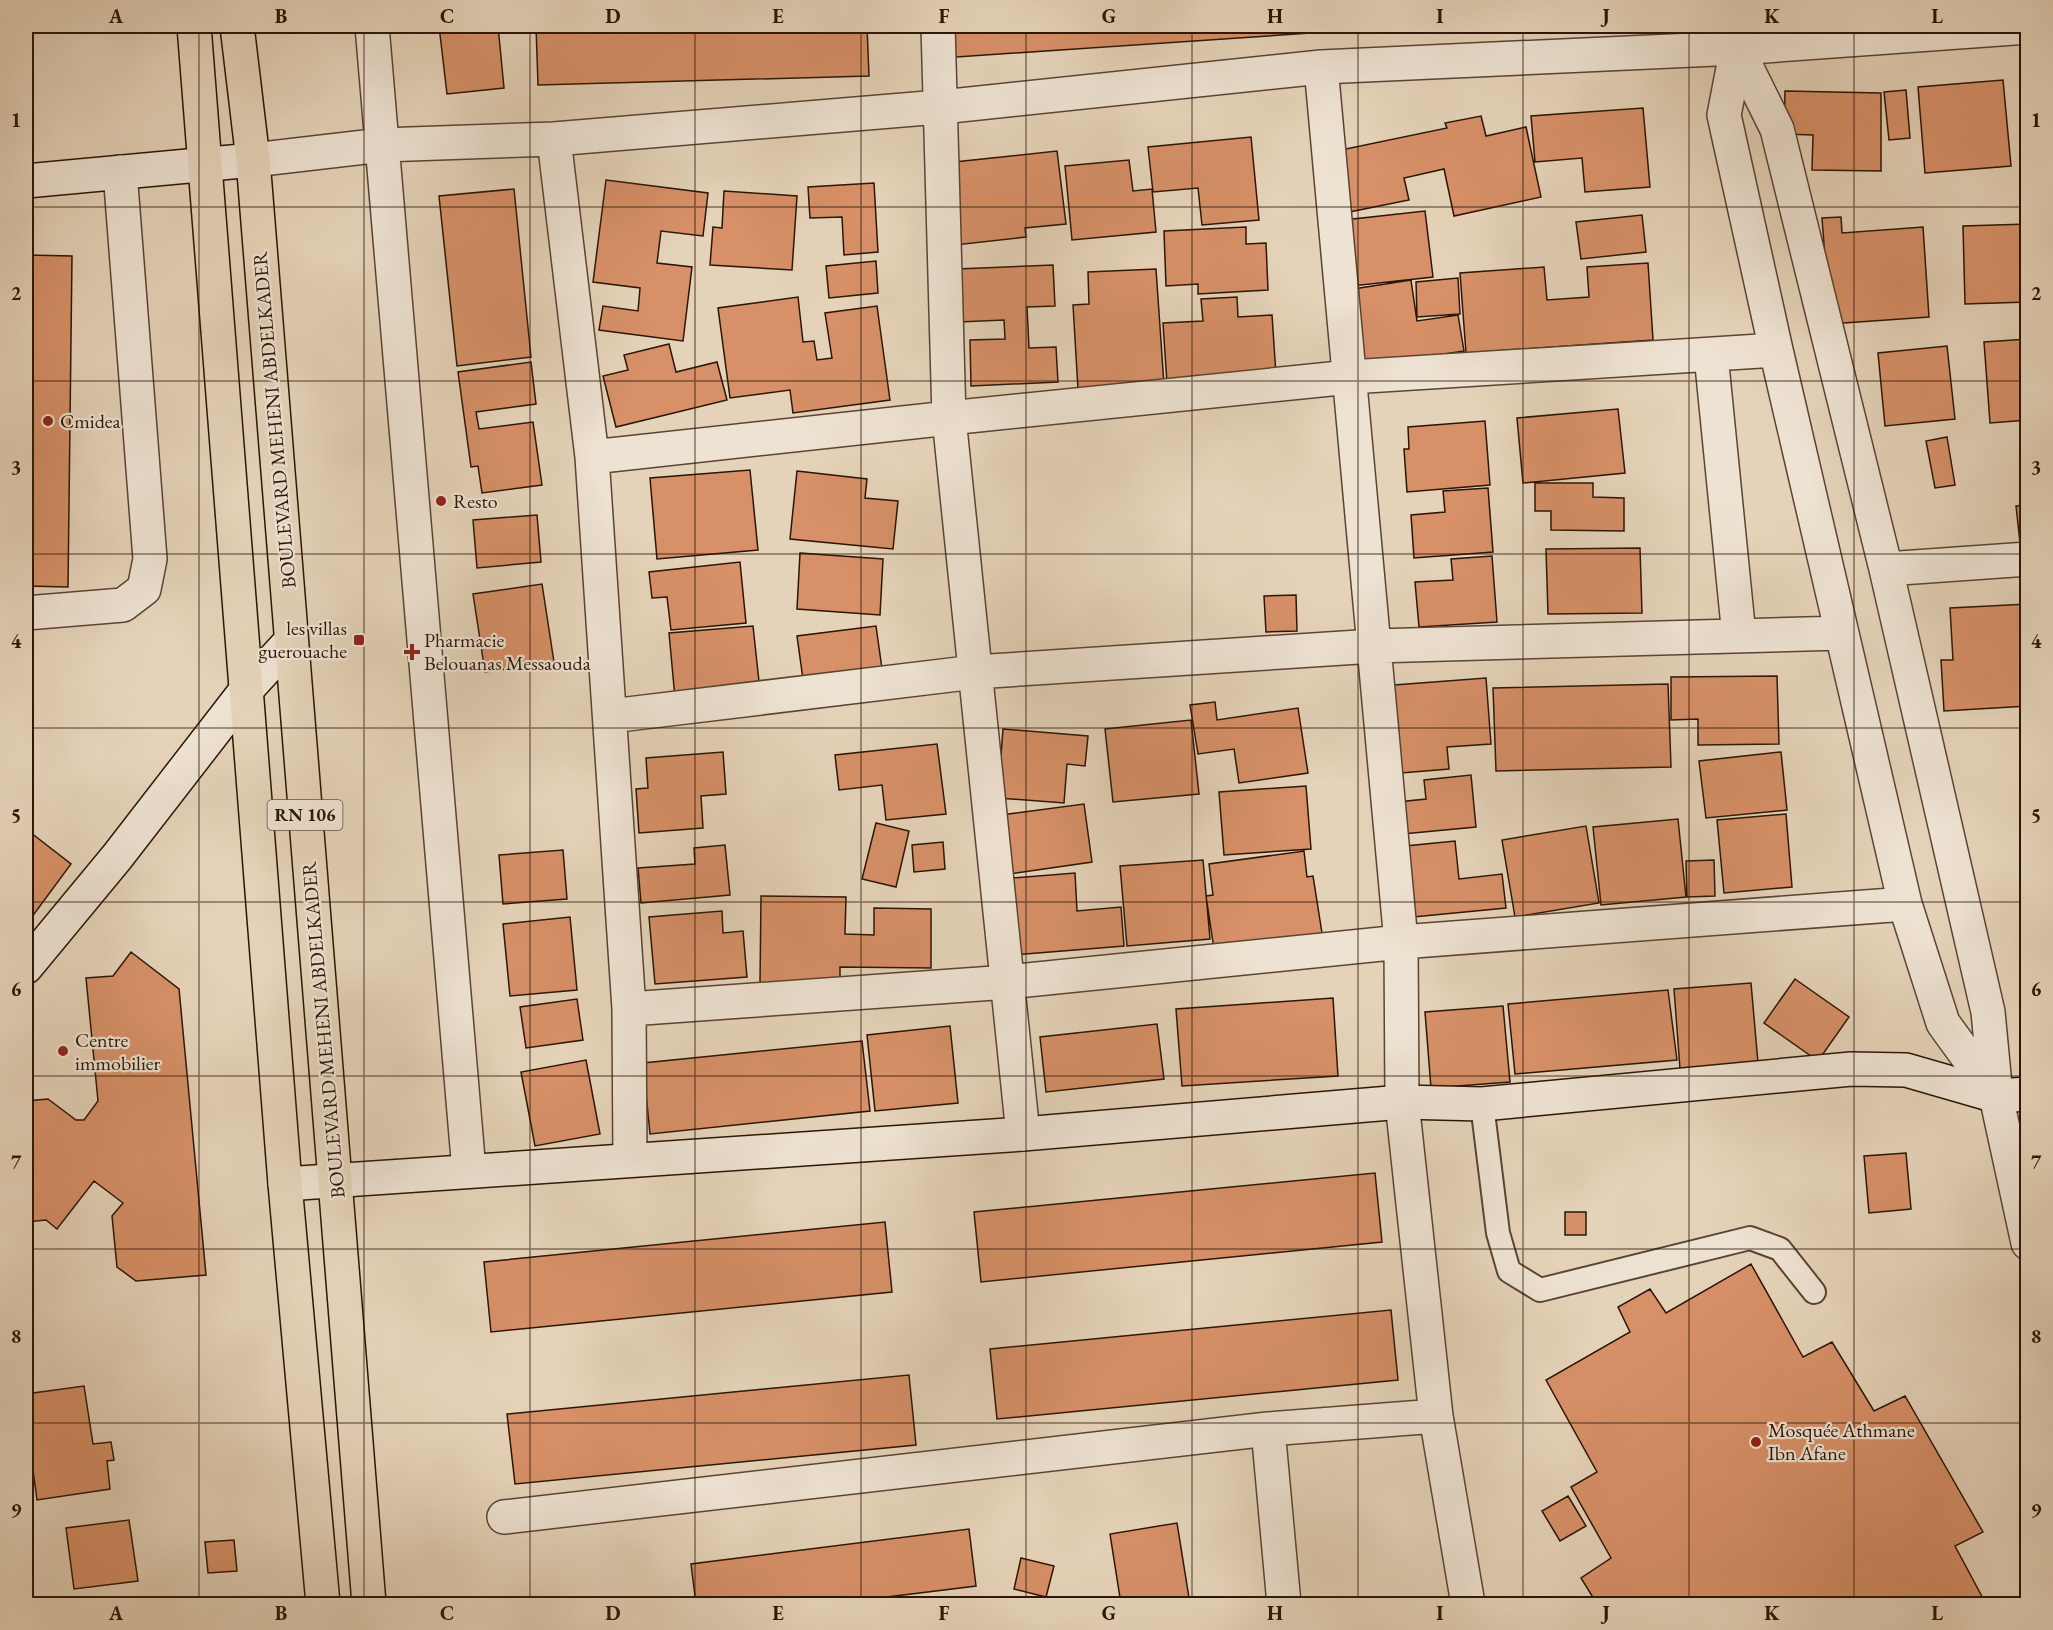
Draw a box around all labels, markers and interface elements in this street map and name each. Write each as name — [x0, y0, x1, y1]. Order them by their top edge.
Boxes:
text: A — [108, 3, 124, 29]
text: B — [275, 3, 287, 29]
text: C — [440, 3, 454, 29]
text: D — [605, 3, 621, 29]
text: E — [772, 3, 784, 29]
text: F — [939, 3, 950, 29]
text: G — [1102, 3, 1116, 29]
text: H — [1267, 3, 1283, 29]
text: I — [1436, 3, 1444, 29]
text: J — [1600, 3, 1610, 29]
text: K — [1764, 3, 1780, 29]
text: L — [1931, 3, 1943, 29]
text: 1 — [11, 107, 21, 133]
text: 1 — [2031, 107, 2041, 133]
street label: BOULEVARD MEHENI ABDELKADER — [246, 250, 302, 589]
text: 2 — [11, 280, 22, 306]
text: 2 — [2031, 280, 2042, 306]
place label: Cmidea — [60, 408, 121, 434]
marker: Cmidea — [41, 414, 55, 428]
text: 3 — [11, 454, 21, 480]
text: 3 — [2031, 454, 2041, 480]
place label: Resto — [453, 488, 498, 514]
marker: Resto — [434, 494, 448, 508]
place label: les villas guerouache — [259, 615, 347, 664]
place label: Pharmacie Belouanas Messaouda — [424, 627, 591, 676]
text: 4 — [11, 628, 22, 654]
text: 4 — [2031, 628, 2042, 654]
marker: les villas guerouache — [352, 633, 366, 647]
marker: Pharmacie Belouanas Messaouda — [405, 645, 419, 659]
road number: RN 106 — [268, 800, 342, 830]
text: 5 — [11, 802, 21, 828]
text: 5 — [2031, 802, 2041, 828]
street label: BOULEVARD MEHENI ABDELKADER — [295, 860, 351, 1199]
text: 6 — [11, 976, 22, 1002]
text: 6 — [2031, 976, 2042, 1002]
place label: Centre immobilier — [75, 1027, 161, 1076]
marker: Centre immobilier — [56, 1044, 70, 1058]
text: 7 — [11, 1149, 22, 1175]
text: 7 — [2031, 1149, 2042, 1175]
text: 8 — [11, 1323, 21, 1349]
text: 8 — [2031, 1323, 2041, 1349]
place label: Mosquée Athmane Ibn Afane — [1768, 1417, 1915, 1466]
marker: Mosquée Athmane Ibn Afane — [1749, 1435, 1763, 1449]
text: 9 — [11, 1497, 22, 1523]
text: 9 — [2031, 1497, 2042, 1523]
text: A — [108, 1600, 124, 1626]
text: B — [275, 1600, 287, 1626]
text: C — [440, 1600, 454, 1626]
text: D — [605, 1600, 621, 1626]
text: E — [772, 1600, 784, 1626]
text: F — [939, 1600, 950, 1626]
text: G — [1102, 1600, 1116, 1626]
text: H — [1267, 1600, 1283, 1626]
text: I — [1436, 1600, 1444, 1626]
text: J — [1600, 1600, 1610, 1626]
text: K — [1764, 1600, 1780, 1626]
text: L — [1931, 1600, 1943, 1626]

